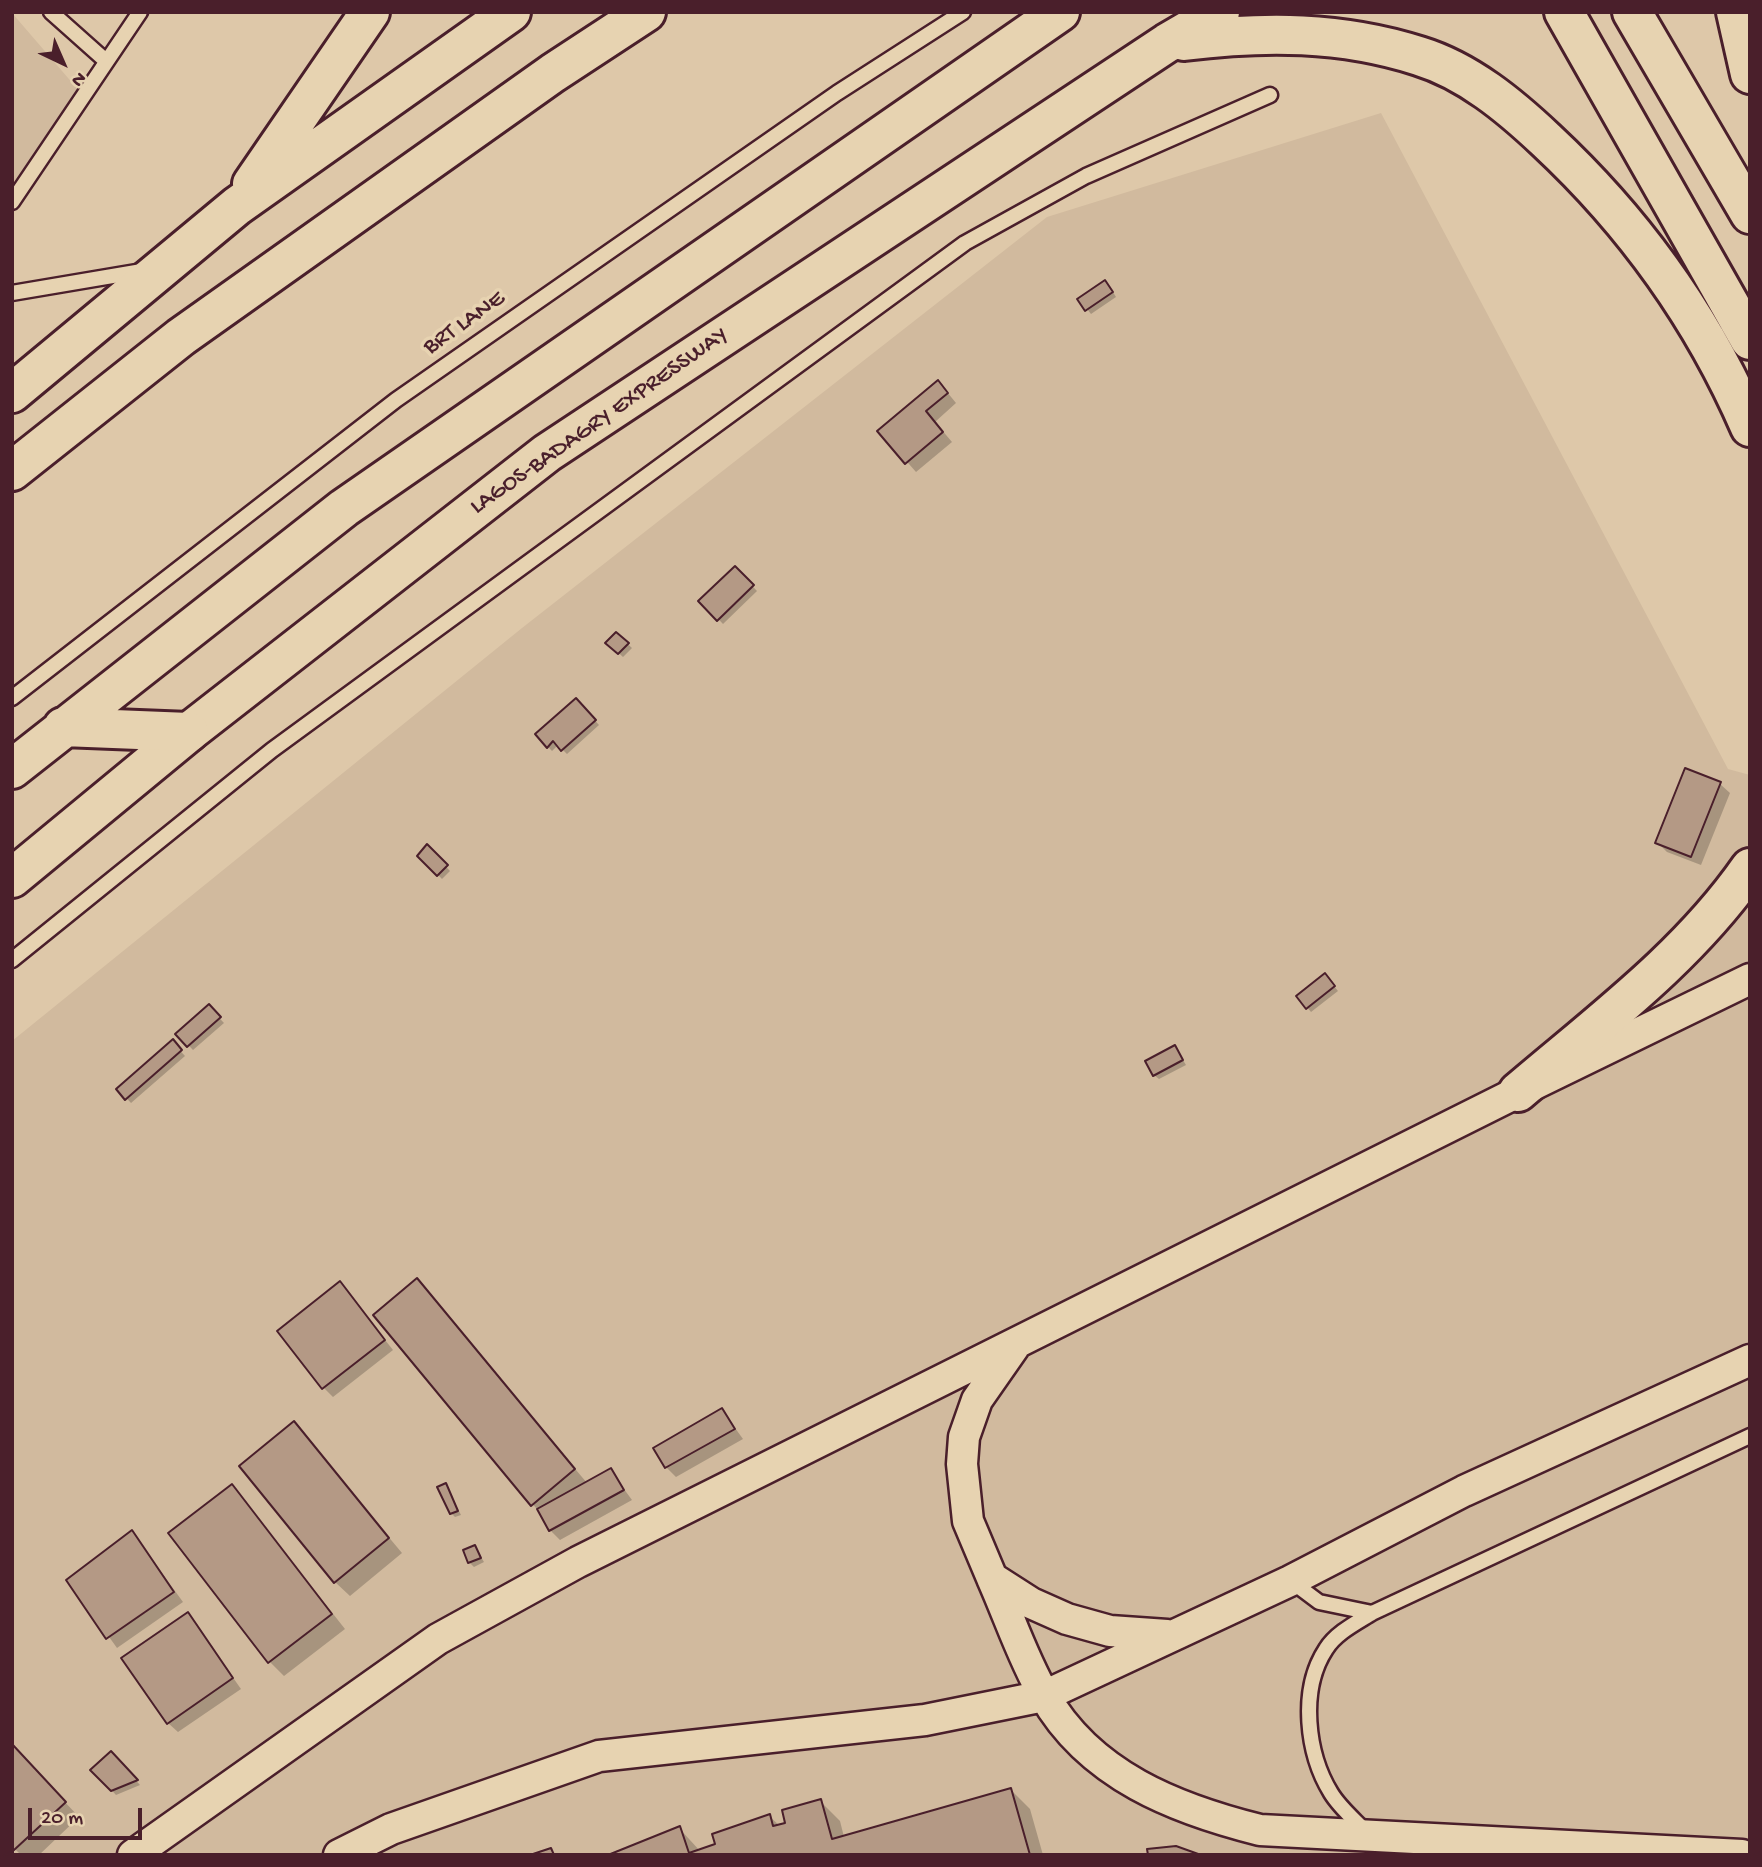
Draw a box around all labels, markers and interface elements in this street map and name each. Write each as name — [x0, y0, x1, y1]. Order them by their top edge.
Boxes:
north arrow — [28, 28, 98, 98]
text: N — [65, 66, 90, 91]
street label: BRT LANE — [419, 285, 511, 363]
street label: LAGOS-BADAGRY EXPRESSWAY — [465, 322, 735, 522]
scale bar — [32, 1794, 145, 1838]
text: 20 m — [41, 1807, 83, 1832]

